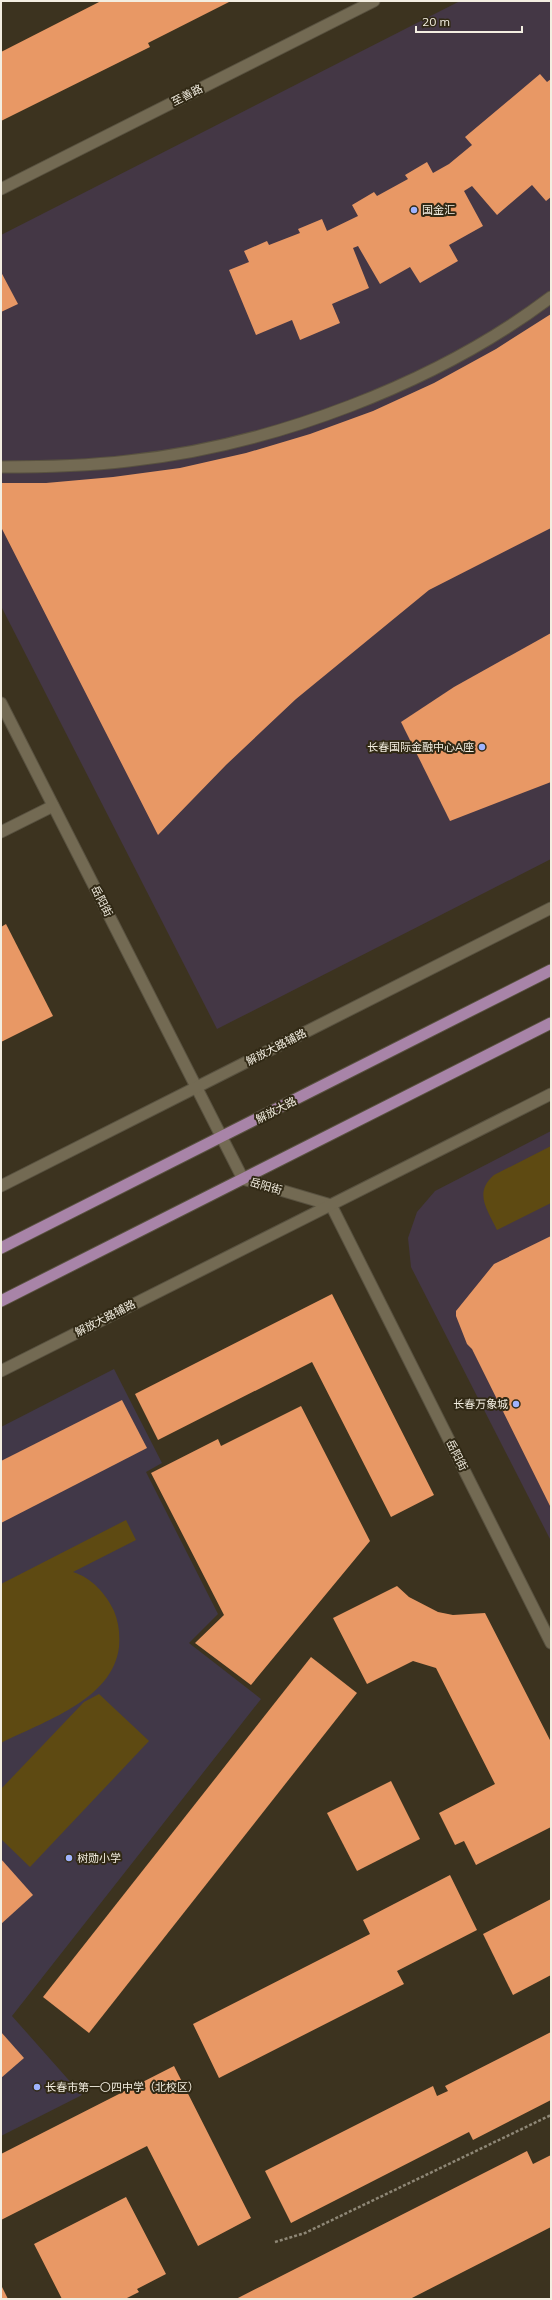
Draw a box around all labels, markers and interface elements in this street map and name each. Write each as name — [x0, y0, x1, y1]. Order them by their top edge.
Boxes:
scale bar — [416, 8, 522, 34]
text: 20 m — [422, 14, 450, 29]
street label: 至善路 — [169, 81, 205, 109]
place label: 国金汇 — [422, 203, 455, 217]
marker: 国金汇 — [409, 205, 419, 215]
place label: 长春国际金融中心A座 — [367, 740, 474, 754]
marker: 长春国际金融中心A座 — [477, 742, 487, 752]
street label: 岳阳街 — [88, 883, 116, 919]
street label: 解放大路辅路 — [243, 1026, 309, 1068]
street label: 解放大路 — [253, 1094, 299, 1126]
street label: 岳阳街 — [248, 1175, 284, 1197]
street label: 解放大路辅路 — [72, 1297, 138, 1339]
place label: 长春万象城 — [453, 1397, 508, 1411]
marker: 长春万象城 — [511, 1399, 521, 1409]
street label: 岳阳街 — [443, 1437, 471, 1473]
place label: 树勋小学 — [77, 1851, 121, 1865]
marker: 树勋小学 — [64, 1853, 74, 1863]
place label: 长春市第一〇四中学（北校区） — [45, 2080, 199, 2094]
marker: 长春市第一〇四中学（北校区） — [32, 2082, 42, 2092]

